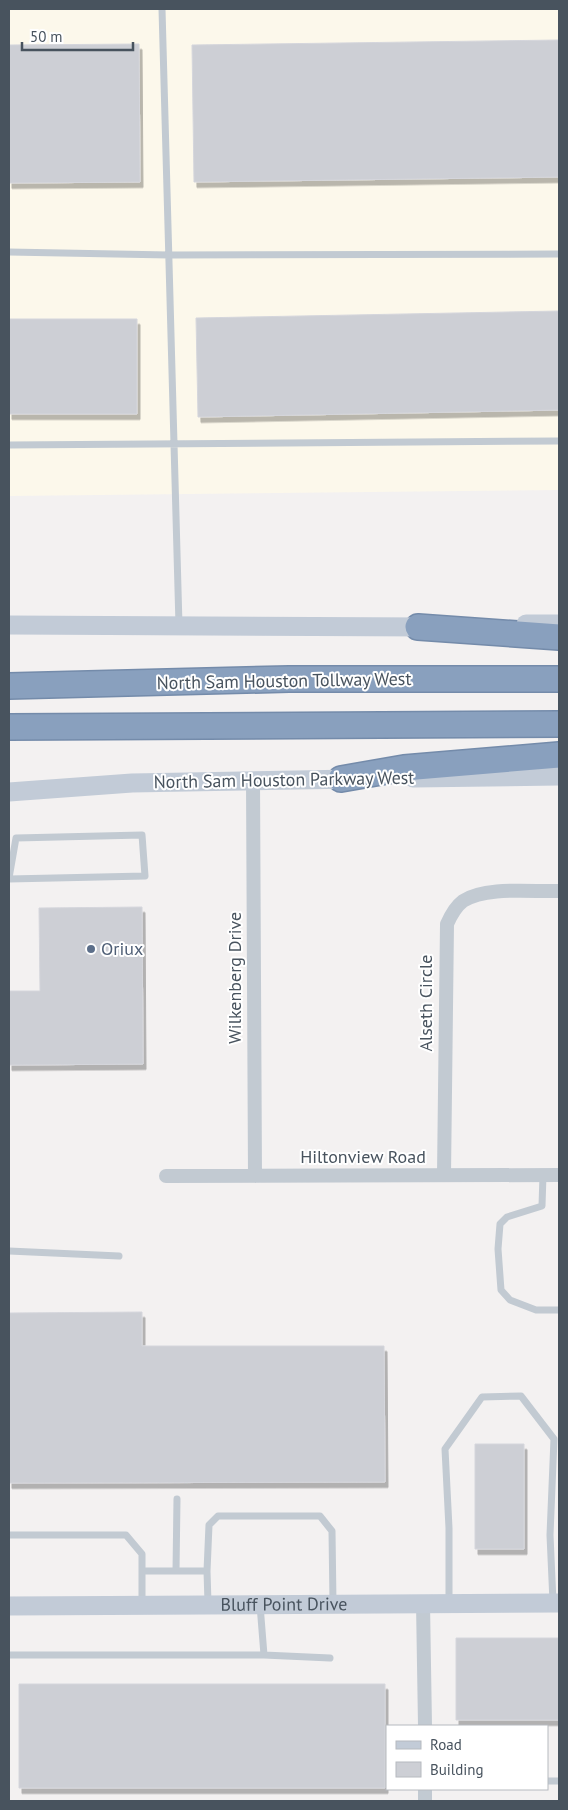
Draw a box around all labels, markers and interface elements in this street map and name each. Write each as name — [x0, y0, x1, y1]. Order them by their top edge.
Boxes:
scale bar — [22, 20, 134, 52]
text: 50 m — [30, 27, 63, 46]
street label: North Sam Houston Tollway West — [156, 667, 412, 694]
street label: North Sam Houston Parkway West — [153, 766, 415, 793]
street label: Wilkenberg Drive — [223, 912, 246, 1044]
place label: Oriux — [101, 937, 143, 960]
marker: Oriux — [85, 943, 97, 955]
street label: Alseth Circle — [414, 954, 437, 1052]
street label: Hiltonview Road — [300, 1145, 426, 1168]
street label: Bluff Point Drive — [221, 1592, 347, 1616]
legend — [386, 1725, 548, 1790]
text: Road — [430, 1735, 462, 1754]
text: Building — [430, 1760, 484, 1779]

